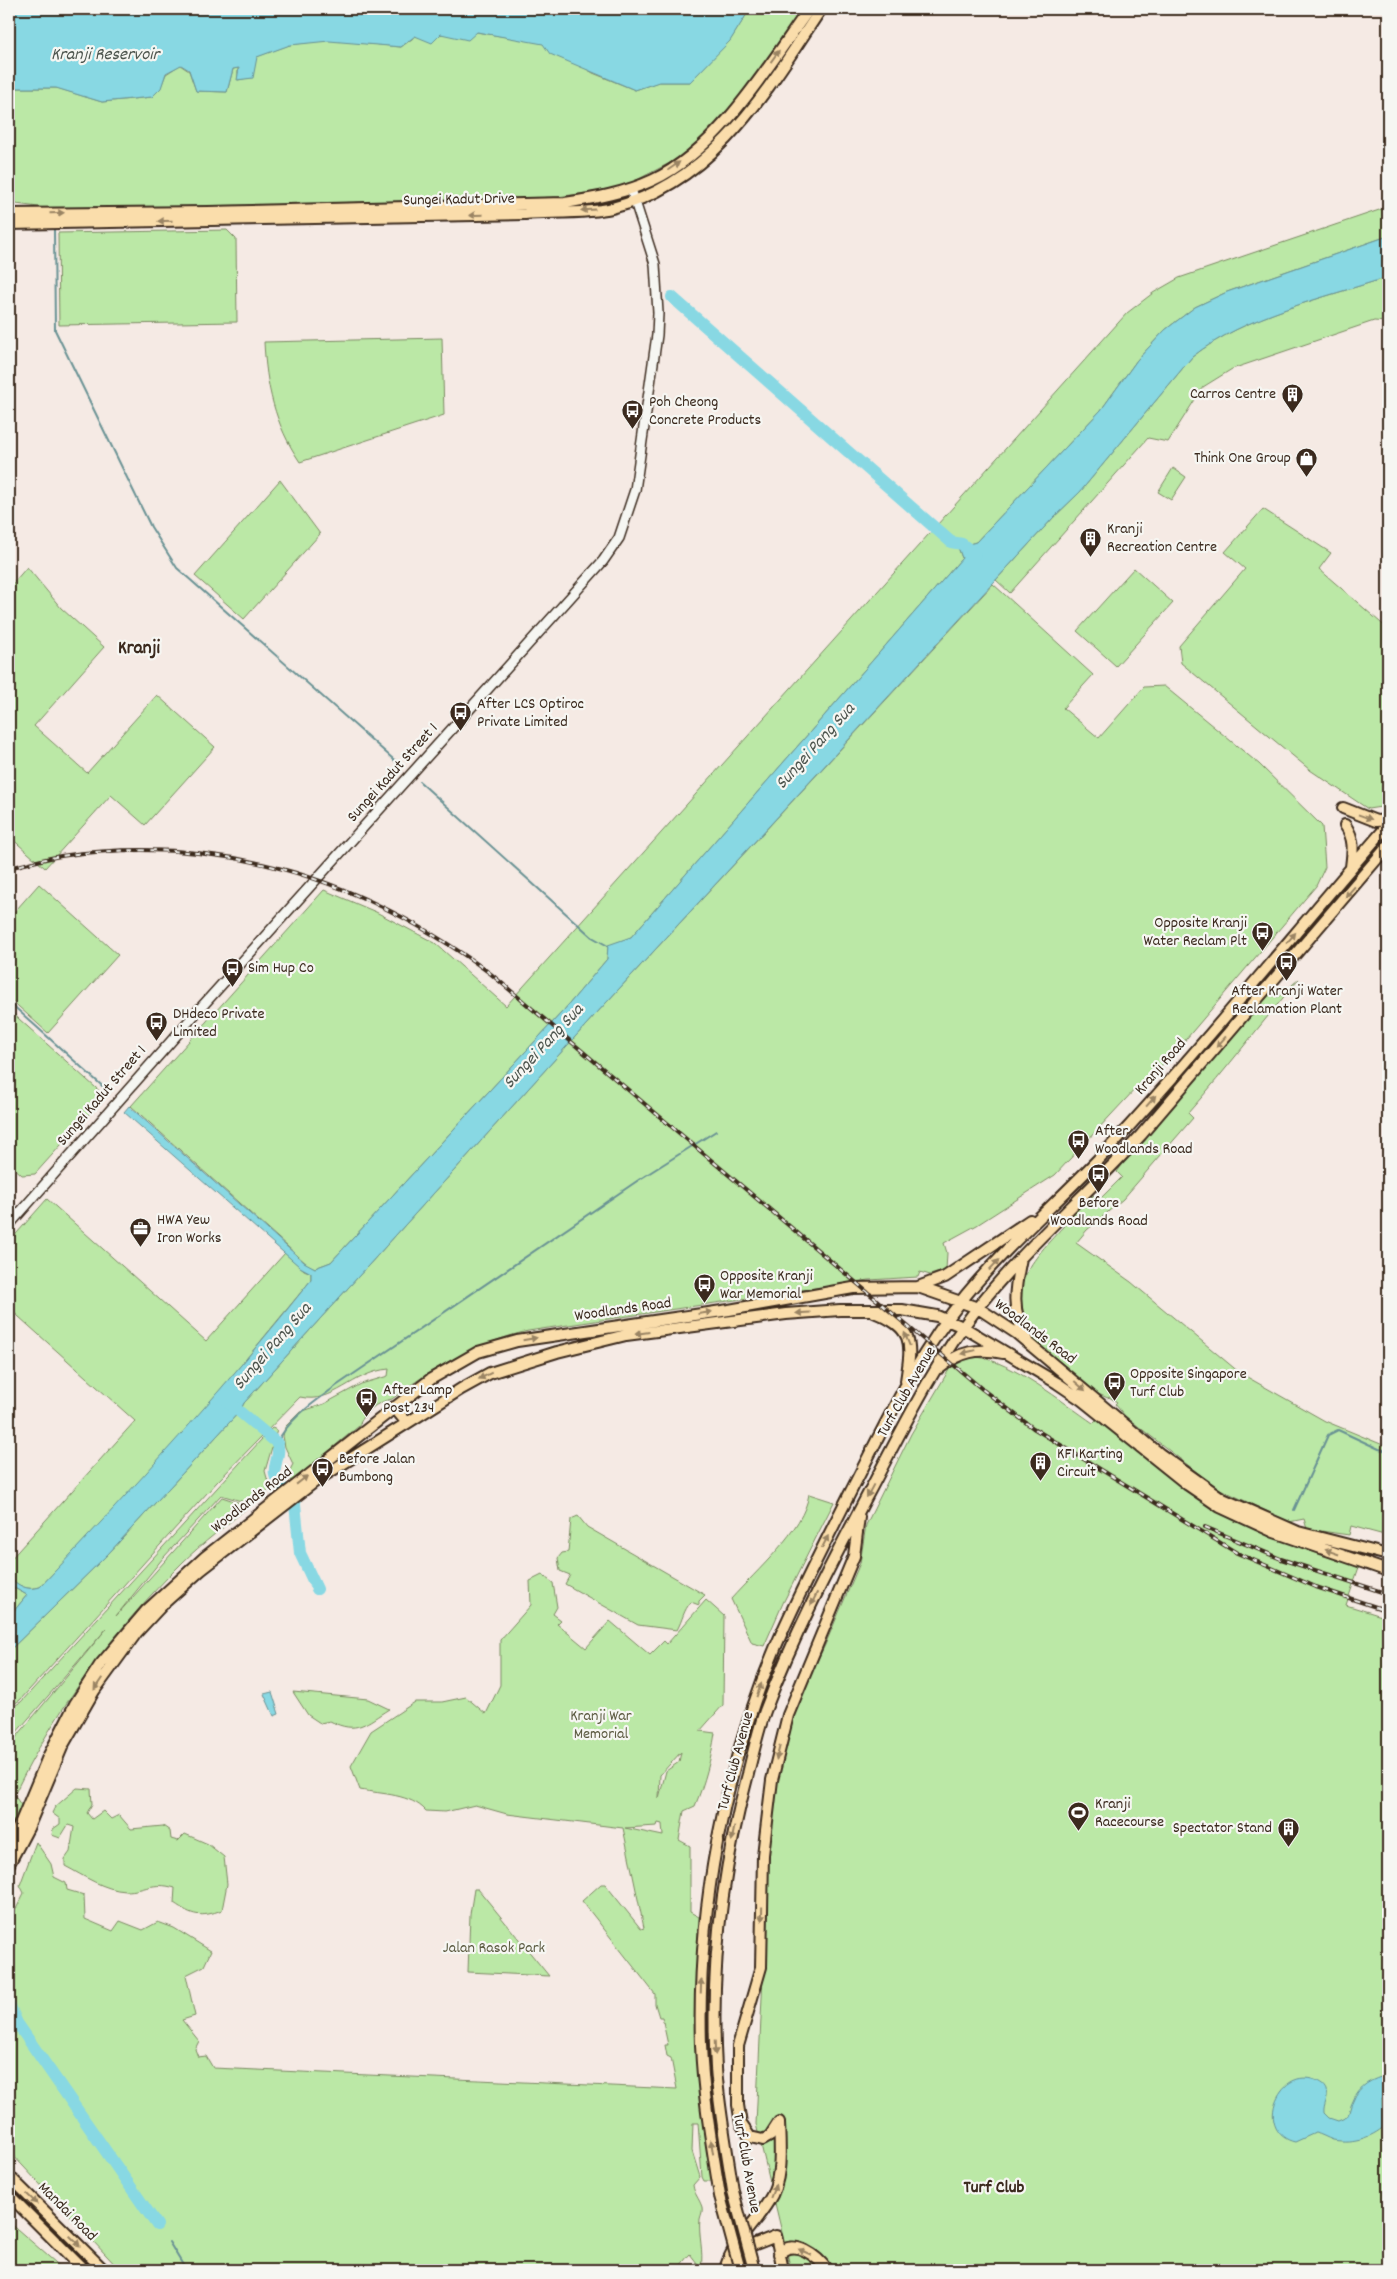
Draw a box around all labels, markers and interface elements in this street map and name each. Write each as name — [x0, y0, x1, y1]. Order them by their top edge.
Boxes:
water label: Kranji Reservoir — [51, 43, 161, 68]
one-way arrow — [770, 49, 780, 63]
one-way arrow — [668, 161, 681, 171]
street label: Sungei Kadut Drive — [403, 188, 515, 212]
one-way arrow — [580, 206, 596, 214]
one-way arrow — [50, 209, 66, 217]
one-way arrow — [468, 211, 484, 219]
one-way arrow — [157, 217, 173, 225]
building icon: Carros Centre — [1280, 382, 1304, 413]
place label: Carros Centre — [1190, 383, 1276, 406]
place label: Poh Cheong Concrete Products — [649, 391, 761, 432]
bus stop icon: Poh Cheong Concrete Products — [621, 399, 645, 430]
shop icon: Think One Group — [1295, 446, 1319, 477]
place label: Think One Group — [1194, 447, 1291, 470]
place label: Kranji Recreation Centre — [1107, 518, 1217, 559]
building icon: Kranji Recreation Centre — [1079, 526, 1103, 557]
district label: Kranji — [118, 636, 161, 663]
place label: After LCS Optiroc Private Limited — [477, 693, 584, 734]
water label: Sungei Pang Sua — [770, 697, 863, 796]
bus stop icon: After LCS Optiroc Private Limited — [449, 701, 473, 732]
street label: Sungei Kadut Street 1 — [342, 718, 444, 828]
one-way arrow — [1358, 814, 1373, 821]
one-way arrow — [1345, 886, 1356, 898]
place label: Opposite Kranji Water Reclam Plt — [1144, 912, 1247, 953]
bus stop icon: Opposite Kranji Water Reclam Plt — [1251, 920, 1275, 951]
one-way arrow — [1286, 931, 1297, 944]
bus stop icon: After Kranji Water Reclamation Plant — [1275, 950, 1299, 981]
bus stop icon: Sim Hup Co — [220, 956, 244, 987]
place label: Sim Hup Co — [248, 957, 314, 980]
place label: After Kranji Water Reclamation Plant — [1231, 980, 1343, 1021]
water label: Sungei Pang Sua — [498, 998, 591, 1095]
place label: DHdeco Private Limited — [173, 1003, 264, 1044]
bus stop icon: DHdeco Private Limited — [145, 1011, 169, 1042]
street label: Kranji Road — [1130, 1033, 1192, 1101]
one-way arrow — [1215, 1035, 1227, 1047]
street label: Sungei Kadut Street 1 — [52, 1041, 152, 1151]
one-way arrow — [1146, 1095, 1157, 1108]
place label: After Woodlands Road — [1095, 1120, 1192, 1161]
bus stop icon: After Woodlands Road — [1067, 1128, 1091, 1159]
bus stop icon: Before Woodlands Road — [1087, 1162, 1111, 1193]
place label: Before Woodlands Road — [1050, 1192, 1148, 1233]
place label: HWA Yew Iron Works — [157, 1209, 222, 1250]
office icon: HWA Yew Iron Works — [129, 1217, 153, 1248]
one-way arrow — [988, 1259, 1000, 1271]
place label: Opposite Kranji War Memorial — [720, 1265, 813, 1306]
bus stop icon: Opposite Kranji War Memorial — [692, 1273, 716, 1304]
street label: Woodlands Road — [573, 1292, 673, 1328]
street label: Woodlands Road — [989, 1293, 1081, 1371]
water label: Sungei Pang Sua — [228, 1297, 319, 1396]
one-way arrow — [698, 1309, 714, 1317]
one-way arrow — [794, 1309, 810, 1317]
one-way arrow — [633, 1329, 649, 1337]
one-way arrow — [903, 1331, 911, 1346]
one-way arrow — [522, 1335, 538, 1343]
street label: Turf Club Avenue — [872, 1342, 942, 1442]
one-way arrow — [960, 1349, 975, 1357]
place label: Opposite Singapore Turf Club — [1130, 1363, 1247, 1404]
bus stop icon: Opposite Singapore Turf Club — [1102, 1371, 1126, 1402]
one-way arrow — [478, 1372, 492, 1380]
place label: After Lamp Post 234 — [383, 1379, 452, 1420]
one-way arrow — [1073, 1380, 1085, 1392]
bus stop icon: After Lamp Post 234 — [355, 1387, 379, 1418]
place label: KF1 Karting Circuit — [1057, 1443, 1123, 1484]
place label: Before Jalan Bumbong — [339, 1448, 415, 1489]
building icon: KF1 Karting Circuit — [1029, 1451, 1053, 1482]
bus stop icon: Before Jalan Bumbong — [311, 1456, 335, 1487]
street label: Woodlands Road — [207, 1461, 297, 1539]
one-way arrow — [295, 1475, 308, 1486]
one-way arrow — [866, 1484, 874, 1498]
one-way arrow — [821, 1535, 829, 1549]
one-way arrow — [1325, 1548, 1340, 1555]
one-way arrow — [810, 1592, 818, 1606]
one-way arrow — [93, 1677, 103, 1690]
one-way arrow — [755, 1682, 763, 1697]
park label: Kranji War Memorial — [570, 1705, 632, 1746]
street label: Turf Club Avenue — [712, 1709, 760, 1813]
one-way arrow — [774, 1745, 782, 1760]
place label: Kranji Racecourse — [1095, 1793, 1164, 1834]
sports icon: Kranji Racecourse — [1067, 1801, 1091, 1832]
building icon: Spectator Stand — [1276, 1816, 1300, 1847]
place label: Spectator Stand — [1173, 1817, 1272, 1840]
one-way arrow — [729, 1827, 737, 1842]
one-way arrow — [758, 1906, 766, 1922]
park label: Jalan Rasok Park — [443, 1937, 545, 1960]
one-way arrow — [697, 1977, 705, 1993]
one-way arrow — [712, 2040, 720, 2056]
street label: Turf Club Avenue — [726, 2111, 766, 2215]
one-way arrow — [708, 2139, 716, 2155]
district label: Turf Club — [964, 2176, 1025, 2201]
street label: Mandai Road — [32, 2177, 102, 2247]
one-way arrow — [769, 2183, 777, 2198]
one-way arrow — [26, 2193, 38, 2205]
one-way arrow — [69, 2235, 81, 2247]
one-way arrow — [798, 2247, 813, 2256]

